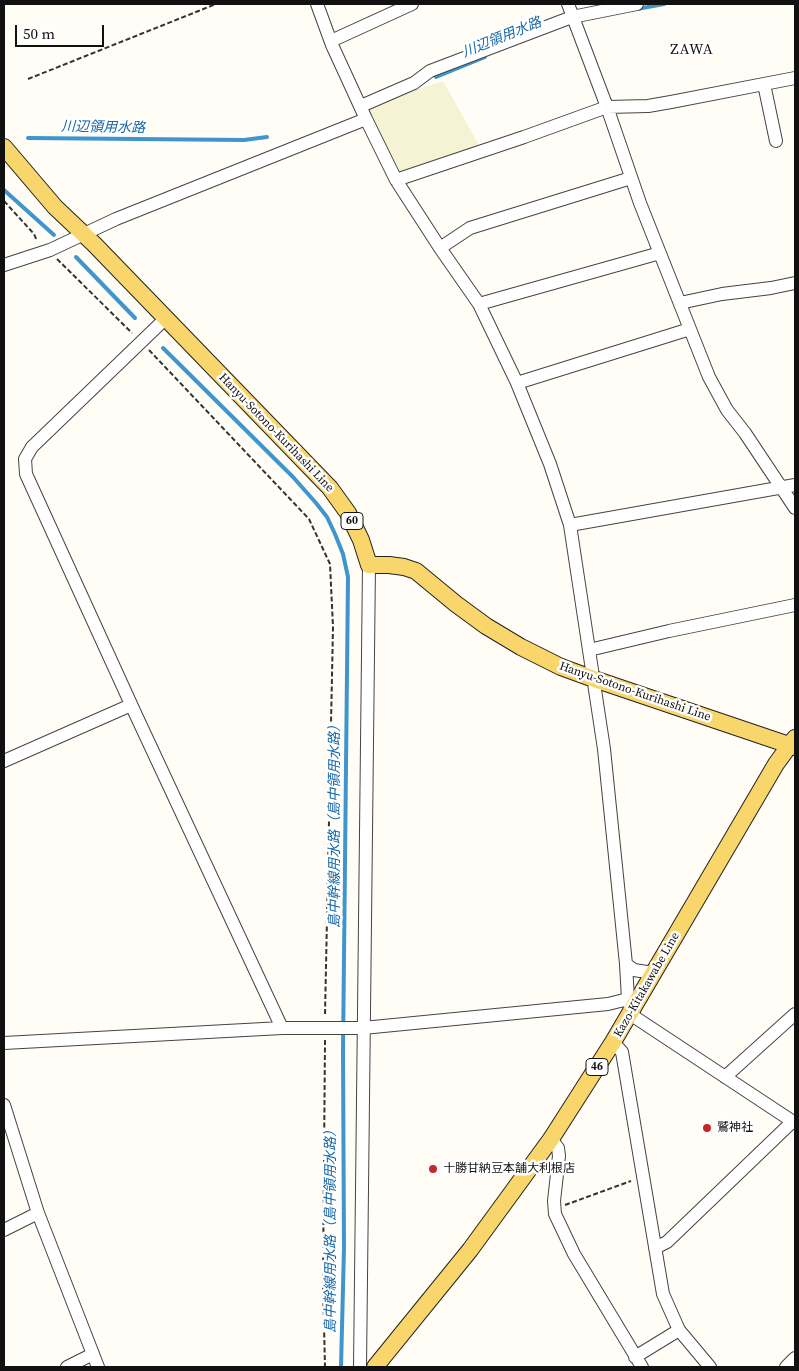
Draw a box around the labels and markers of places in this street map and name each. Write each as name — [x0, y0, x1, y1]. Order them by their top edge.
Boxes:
place label: 鷲神社 — [717, 1121, 753, 1135]
marker: 鷲神社 — [701, 1122, 713, 1134]
place label: 十勝甘納豆本舗大利根店 — [443, 1162, 575, 1176]
marker: 十勝甘納豆本舗大利根店 — [427, 1163, 439, 1175]

